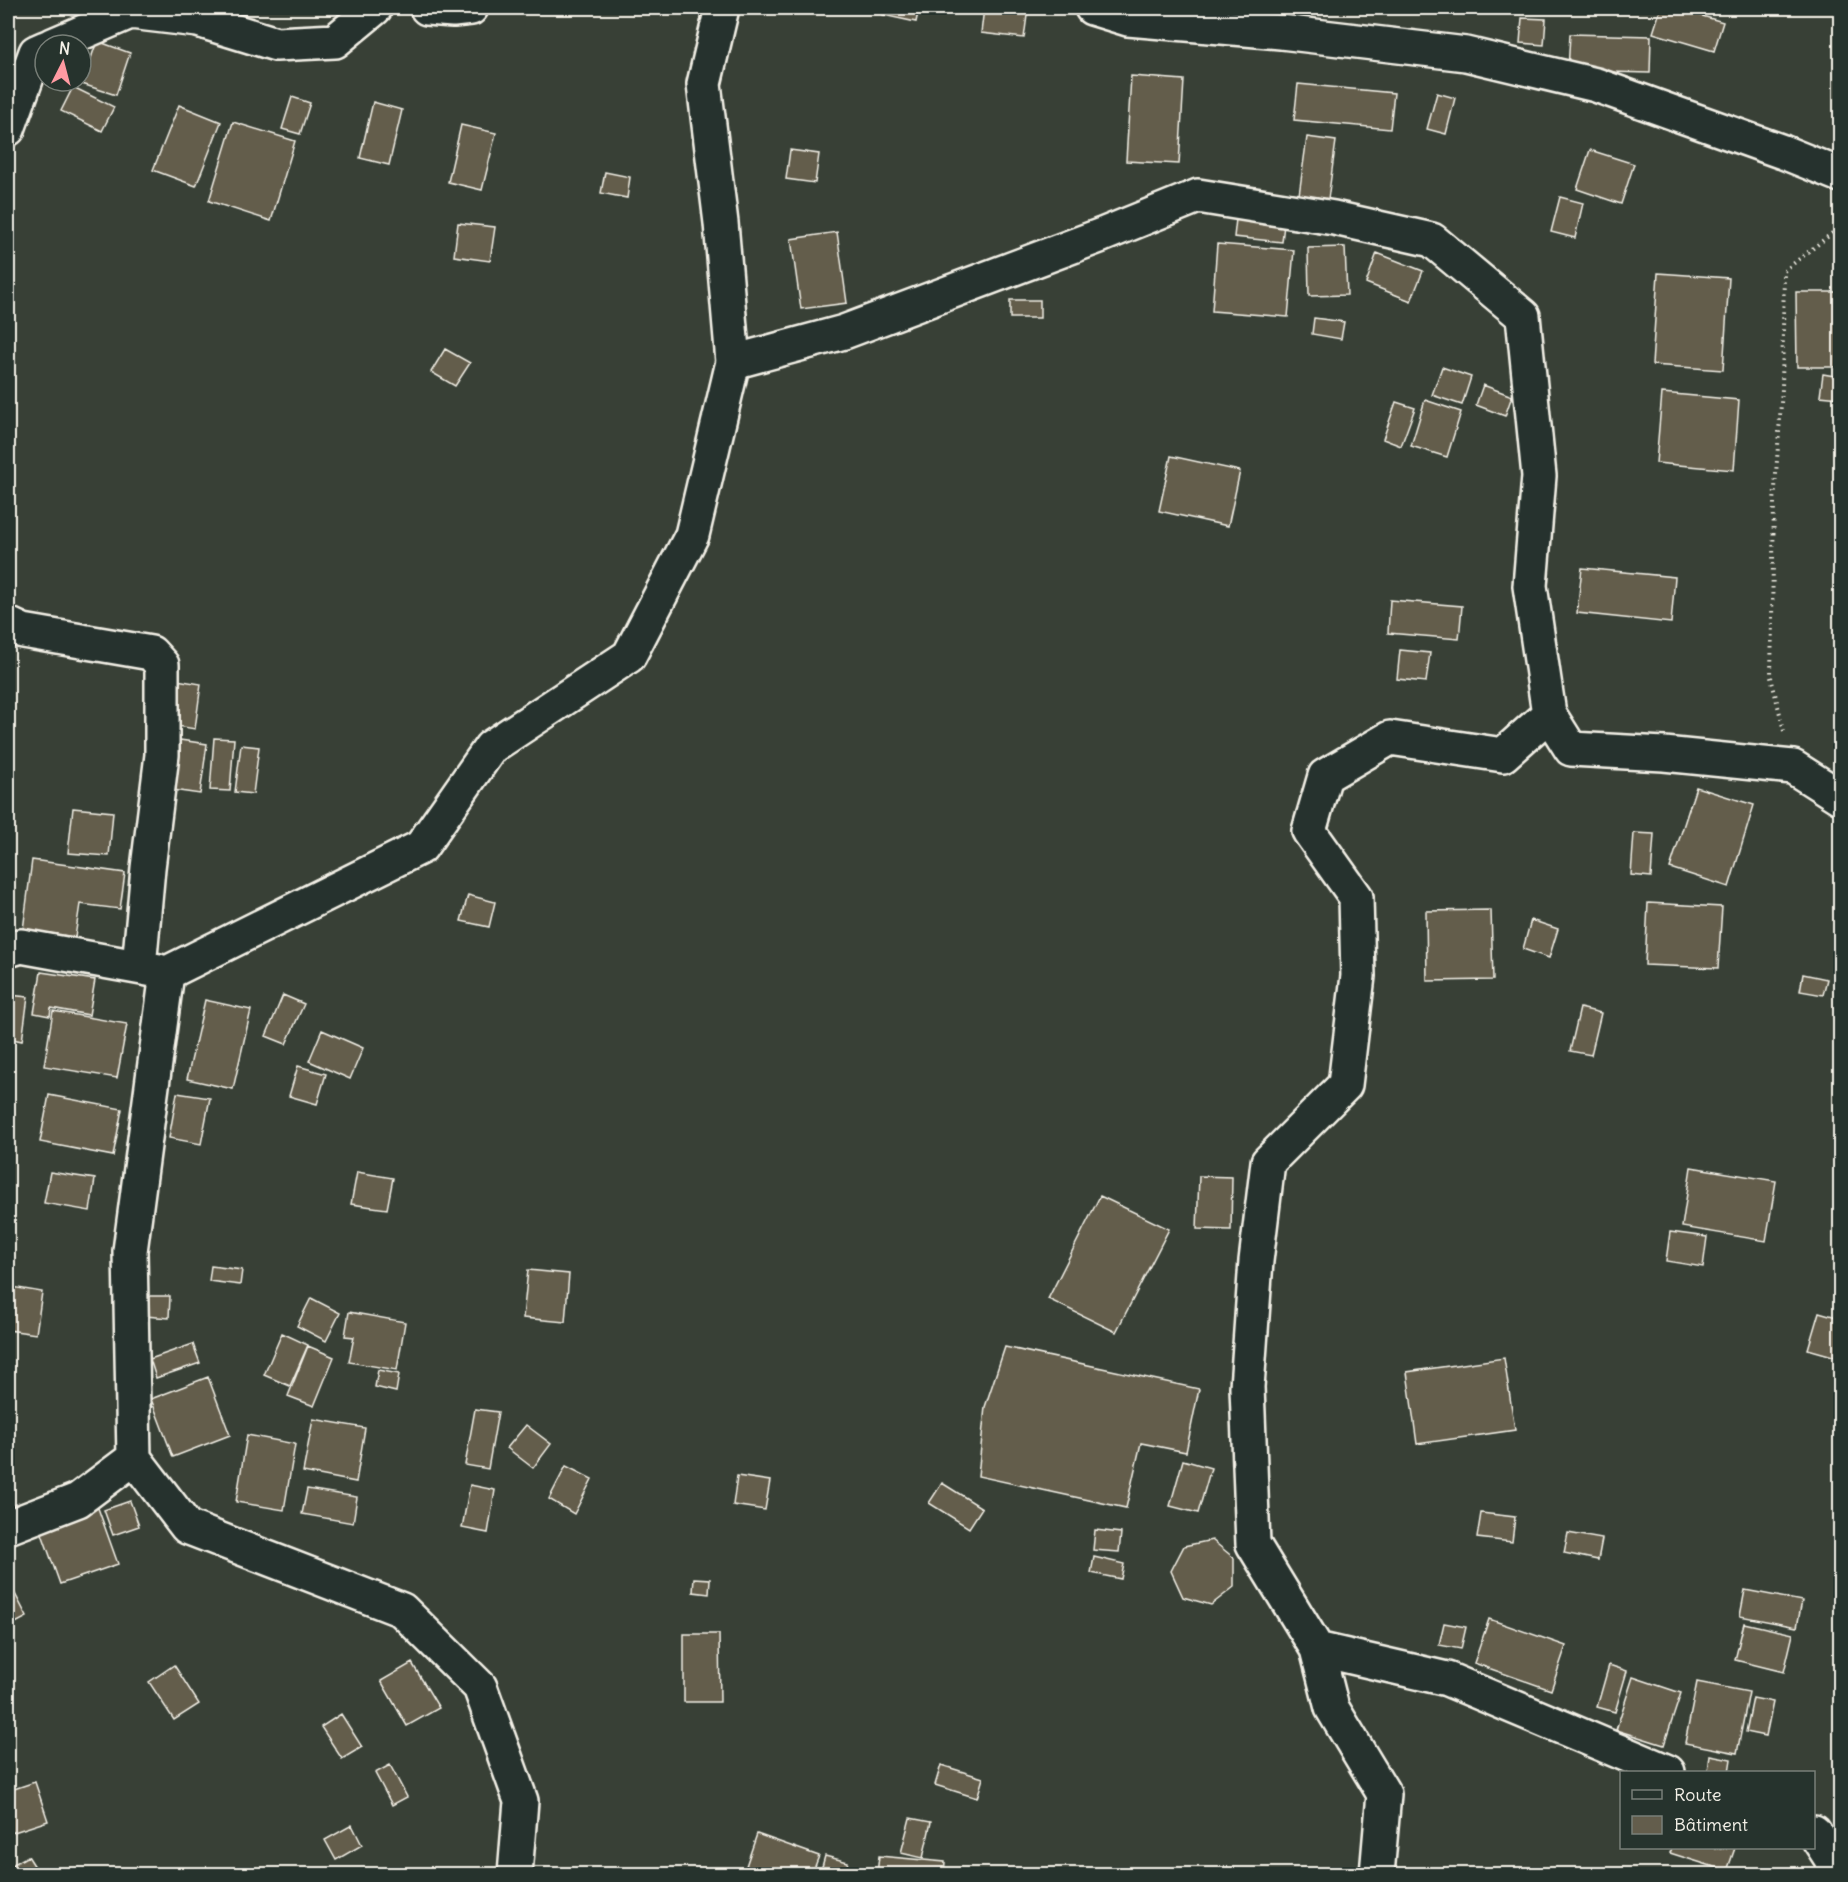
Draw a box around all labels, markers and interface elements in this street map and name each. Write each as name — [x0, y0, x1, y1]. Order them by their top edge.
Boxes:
north arrow — [33, 33, 93, 93]
text: N — [58, 38, 71, 59]
legend — [1620, 1771, 1815, 1849]
text: Route — [1674, 1783, 1722, 1806]
text: Bâtiment — [1674, 1813, 1748, 1836]

